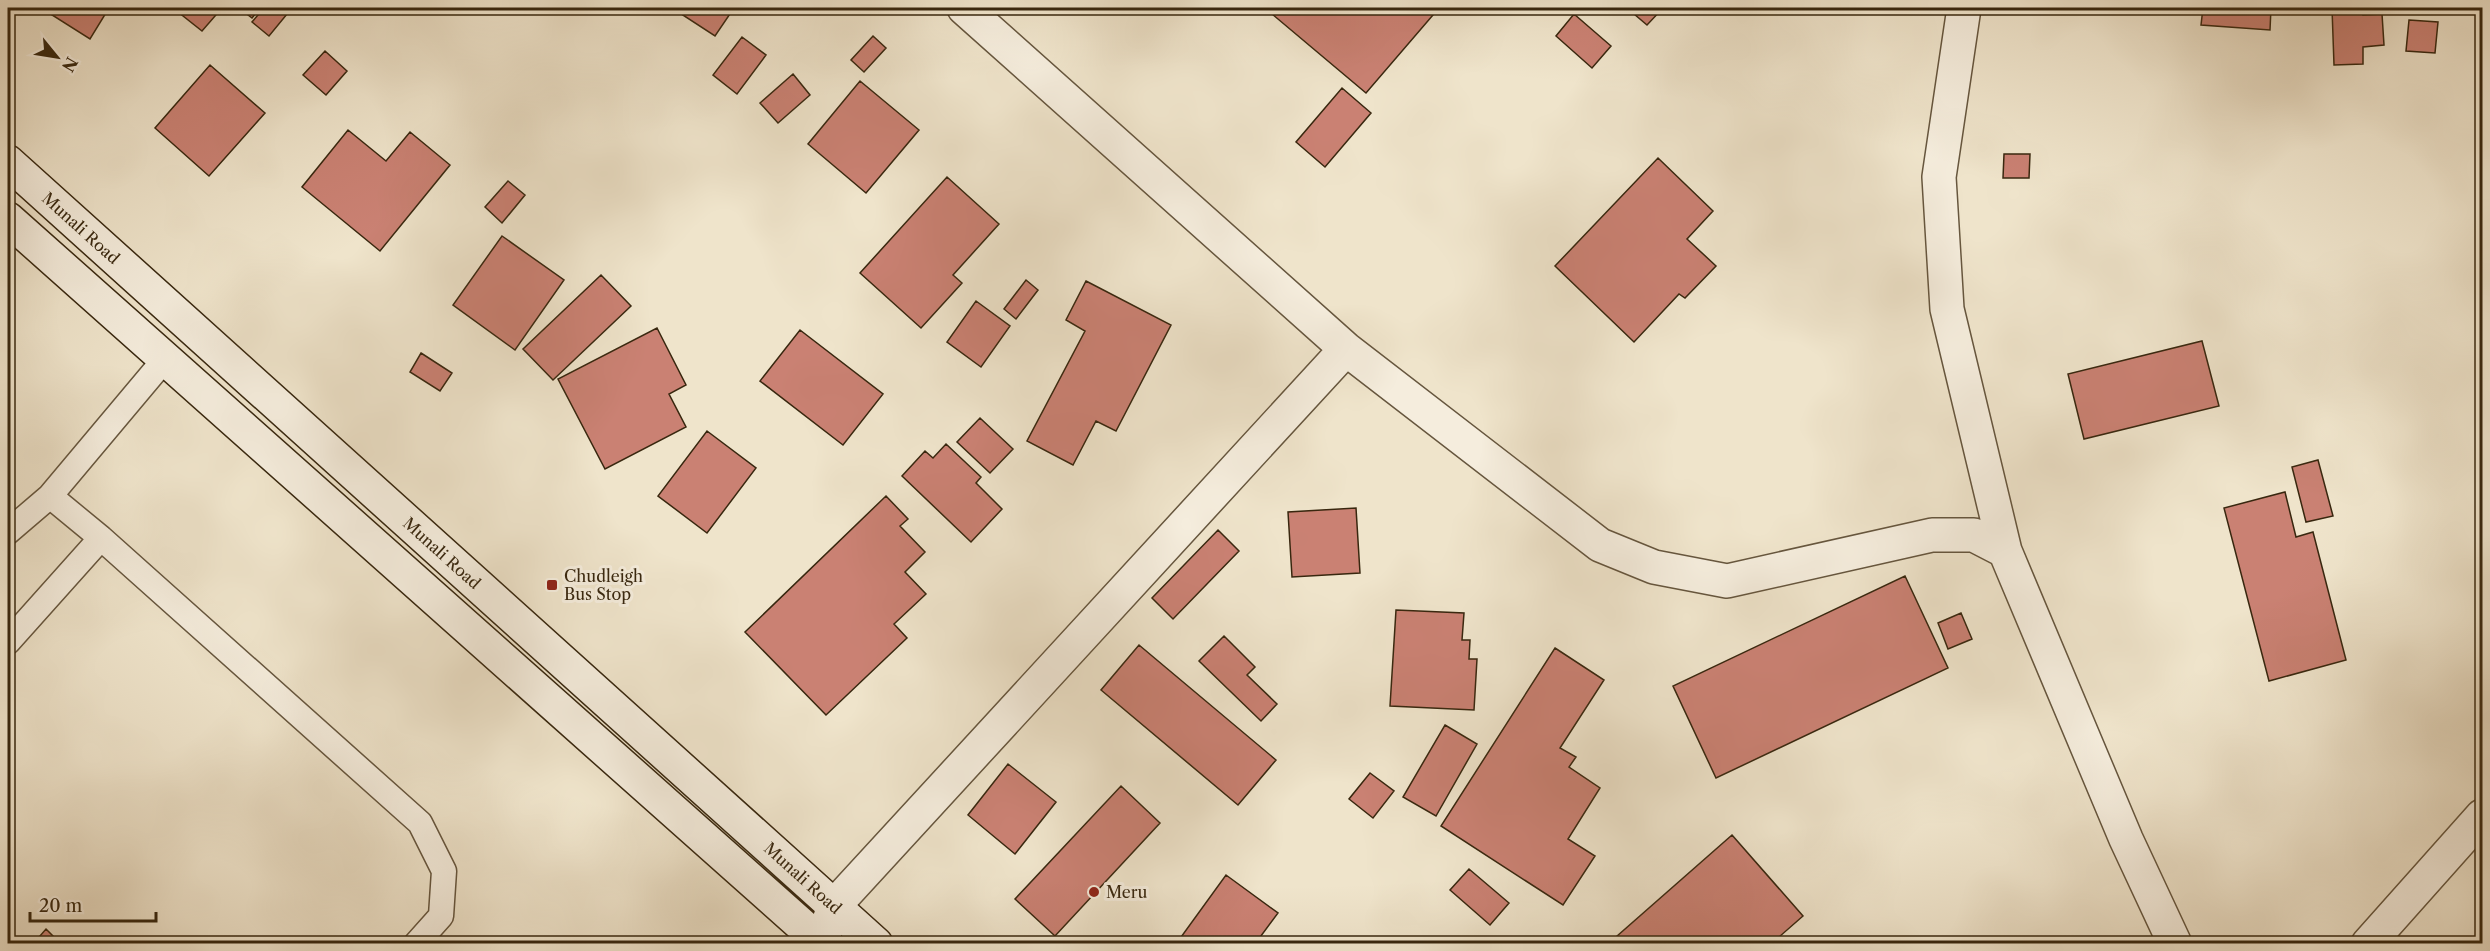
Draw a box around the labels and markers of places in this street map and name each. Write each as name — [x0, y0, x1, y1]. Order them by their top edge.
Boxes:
place label: Chudleigh Bus Stop — [564, 566, 643, 604]
marker: Chudleigh Bus Stop — [545, 578, 559, 592]
place label: Meru — [1106, 882, 1147, 902]
marker: Meru — [1087, 885, 1101, 899]

